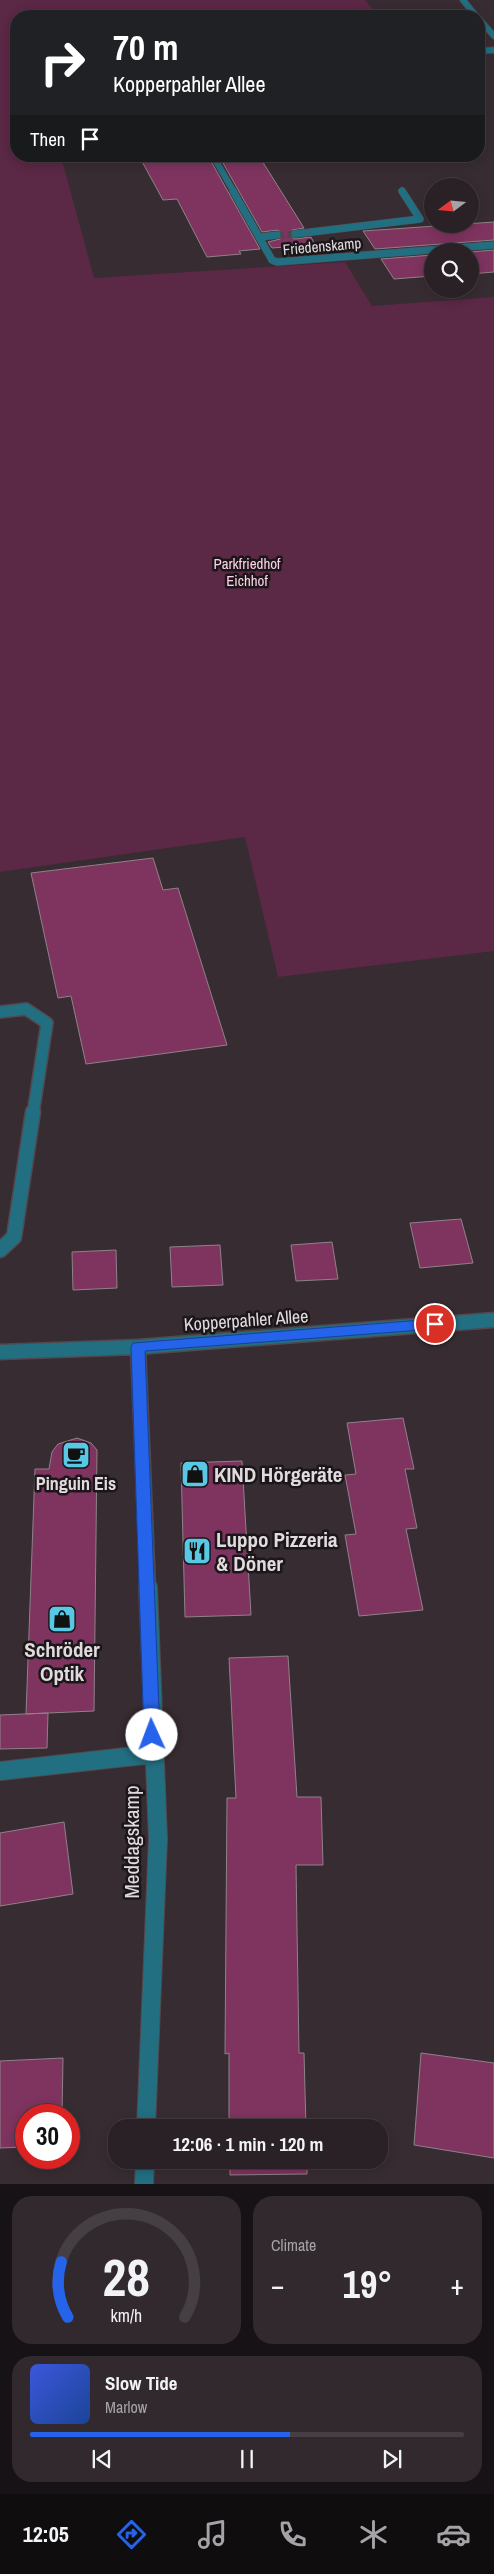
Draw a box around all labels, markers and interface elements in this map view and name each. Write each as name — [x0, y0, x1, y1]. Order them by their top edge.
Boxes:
text: 70 m — [113, 24, 178, 71]
icon: right — [30, 30, 95, 95]
text: Kopperpahler Allee — [113, 69, 265, 99]
icon: arrive — [76, 125, 104, 153]
text: Then — [30, 126, 66, 152]
north arrow — [424, 178, 479, 232]
map controls — [424, 178, 479, 298]
street label: Friedenskamp — [282, 232, 362, 260]
button: search — [424, 243, 479, 298]
park label: Parkfriedhof Eichhof — [213, 553, 281, 591]
street label: Kopperpahler Allee — [183, 1303, 309, 1337]
pin — [414, 1303, 456, 1345]
icon: arrive — [421, 1310, 449, 1338]
cafe icon: Pinguin Eis — [61, 1440, 91, 1470]
shop icon: KIND Hörgeräte — [180, 1459, 210, 1489]
place label: KIND Hörgeräte — [214, 1460, 342, 1489]
place label: Pinguin Eis — [36, 1471, 116, 1496]
place label: Luppo Pizzeria & Döner — [216, 1525, 338, 1578]
restaurant icon: Luppo Pizzeria & Döner — [182, 1536, 212, 1566]
shop icon: Schröder Optik — [47, 1604, 77, 1634]
place label: Schröder Optik — [24, 1635, 100, 1688]
position arrow — [125, 1708, 177, 1760]
street label: Meddagskamp — [117, 1786, 146, 1898]
speed limit sign: 30 — [15, 2104, 80, 2169]
text: 12:06 · 1 min · 120 m — [173, 2131, 323, 2157]
text: Climate — [271, 2234, 316, 2256]
text: 28 — [103, 2242, 150, 2312]
text: 19° — [343, 2259, 392, 2310]
text: − — [271, 2266, 284, 2304]
text: + — [451, 2266, 464, 2304]
text: km/h — [111, 2304, 142, 2328]
text: Slow Tide — [105, 2370, 177, 2396]
text: Marlow — [105, 2396, 147, 2418]
icon: previous — [88, 2445, 116, 2473]
icon: pause — [233, 2445, 261, 2473]
icon: next — [378, 2445, 406, 2473]
icon: directions — [114, 2517, 149, 2552]
icon: music — [195, 2517, 230, 2552]
icon: phone — [275, 2517, 310, 2552]
icon: climate — [356, 2517, 391, 2552]
icon: car — [436, 2517, 471, 2552]
text: 12:05 — [23, 2519, 69, 2549]

